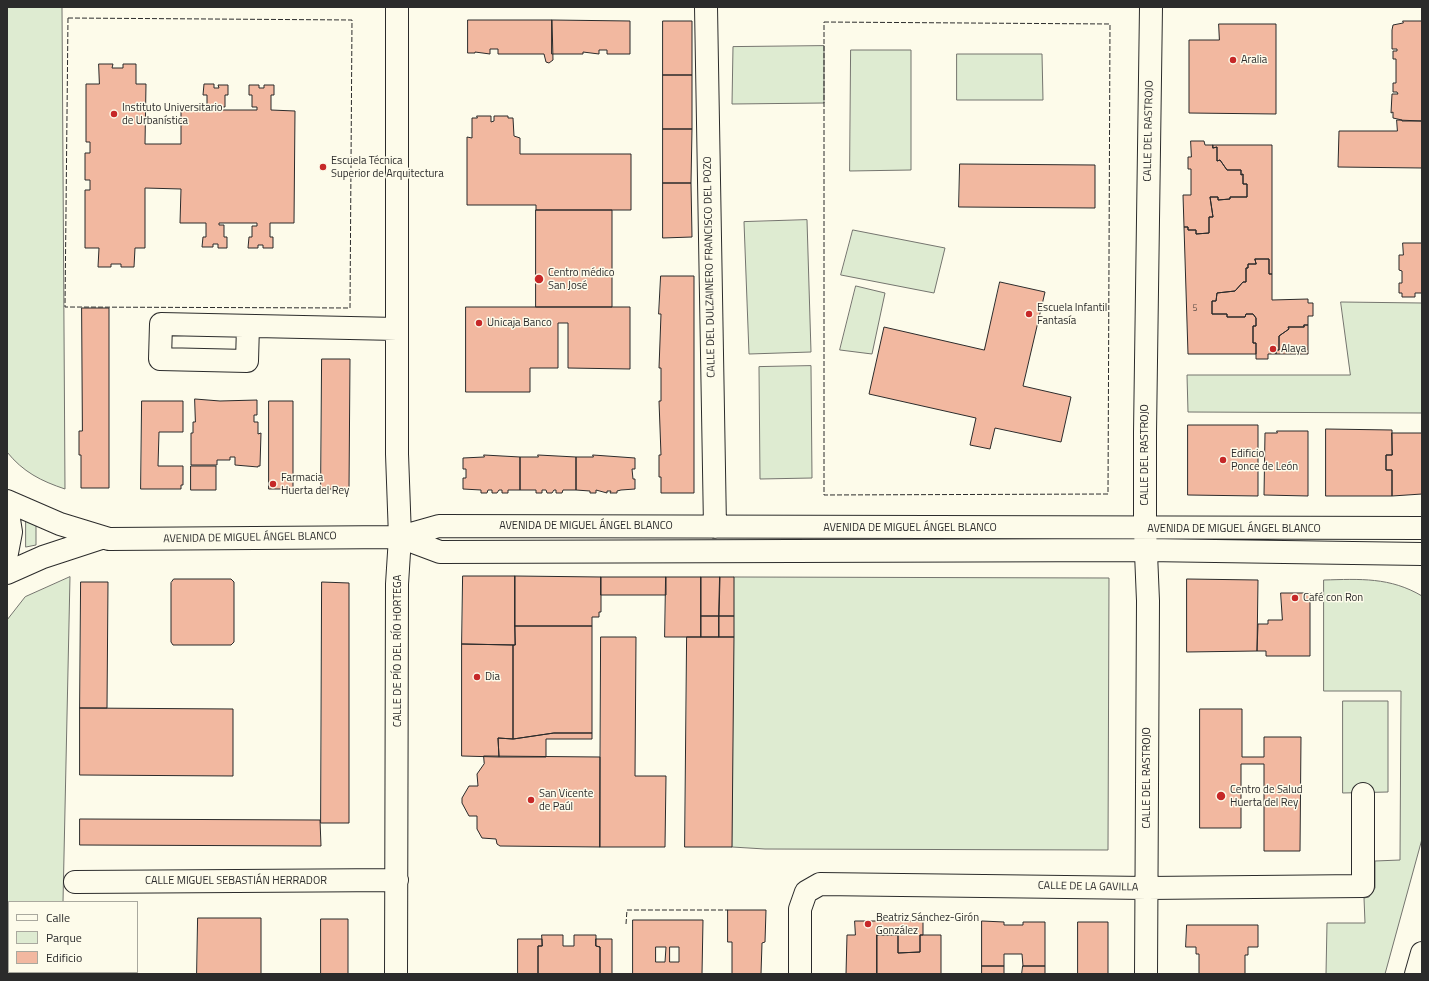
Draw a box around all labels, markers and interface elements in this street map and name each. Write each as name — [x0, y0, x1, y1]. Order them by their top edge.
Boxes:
place label: Aralia — [1241, 53, 1267, 67]
marker: Aralia — [1228, 55, 1238, 65]
street label: CALLE DEL RASTROJO — [1142, 80, 1156, 182]
place label: Instituto Universitario de Urbanística — [122, 101, 223, 127]
marker: Instituto Universitario de Urbanística — [109, 109, 119, 119]
place label: Escuela Técnica Superior de Arquitectura — [331, 154, 444, 180]
street label: CALLE DEL DULZAINERO FRANCISCO DEL POZO — [701, 156, 719, 378]
marker: Escuela Técnica Superior de Arquitectura — [318, 162, 328, 172]
place label: Centro médico San José — [548, 266, 615, 292]
marker: Centro médico San José — [533, 273, 545, 285]
place label: Escuela Infantil Fantasía — [1037, 301, 1107, 327]
house number: 5 — [1192, 304, 1198, 314]
marker: Escuela Infantil Fantasía — [1024, 309, 1034, 319]
place label: Unicaja Banco — [487, 316, 552, 330]
marker: Unicaja Banco — [474, 318, 484, 328]
place label: Alaya — [1281, 342, 1306, 356]
marker: Alaya — [1268, 344, 1278, 354]
street label: CALLE DEL RASTROJO — [1138, 404, 1152, 506]
place label: Edificio Ponce de León — [1231, 447, 1298, 473]
marker: Edificio Ponce de León — [1218, 455, 1228, 465]
place label: Farmacia Huerta del Rey — [281, 471, 349, 497]
marker: Farmacia Huerta del Rey — [268, 479, 278, 489]
street label: AVENIDA DE MIGUEL ÁNGEL BLANCO — [499, 519, 673, 533]
street label: AVENIDA DE MIGUEL ÁNGEL BLANCO — [823, 521, 997, 535]
street label: AVENIDA DE MIGUEL ÁNGEL BLANCO — [1147, 522, 1321, 536]
street label: AVENIDA DE MIGUEL ÁNGEL BLANCO — [163, 530, 337, 546]
street label: CALLE DE PÍO DEL RÍO HORTEGA — [391, 575, 405, 727]
place label: Café con Ron — [1303, 591, 1363, 605]
marker: Café con Ron — [1290, 593, 1300, 603]
place label: Dia — [485, 670, 500, 684]
marker: Dia — [472, 672, 482, 682]
street label: CALLE DEL RASTROJO — [1140, 727, 1154, 829]
place label: Centro de Salud Huerta del Rey — [1230, 783, 1303, 809]
place label: San Vicente de Paúl — [539, 787, 593, 813]
marker: Centro de Salud Huerta del Rey — [1215, 790, 1227, 802]
marker: San Vicente de Paúl — [526, 795, 536, 805]
street label: CALLE MIGUEL SEBASTIÁN HERRADOR — [145, 874, 327, 888]
street label: CALLE DE LA GAVILLA — [1038, 880, 1138, 894]
legend — [8, 901, 138, 973]
text: Calle — [46, 908, 70, 927]
place label: Beatriz Sánchez-Girón González — [876, 911, 979, 937]
marker: Beatriz Sánchez-Girón González — [863, 919, 873, 929]
text: Parque — [46, 928, 82, 947]
text: Edificio — [46, 948, 82, 967]

